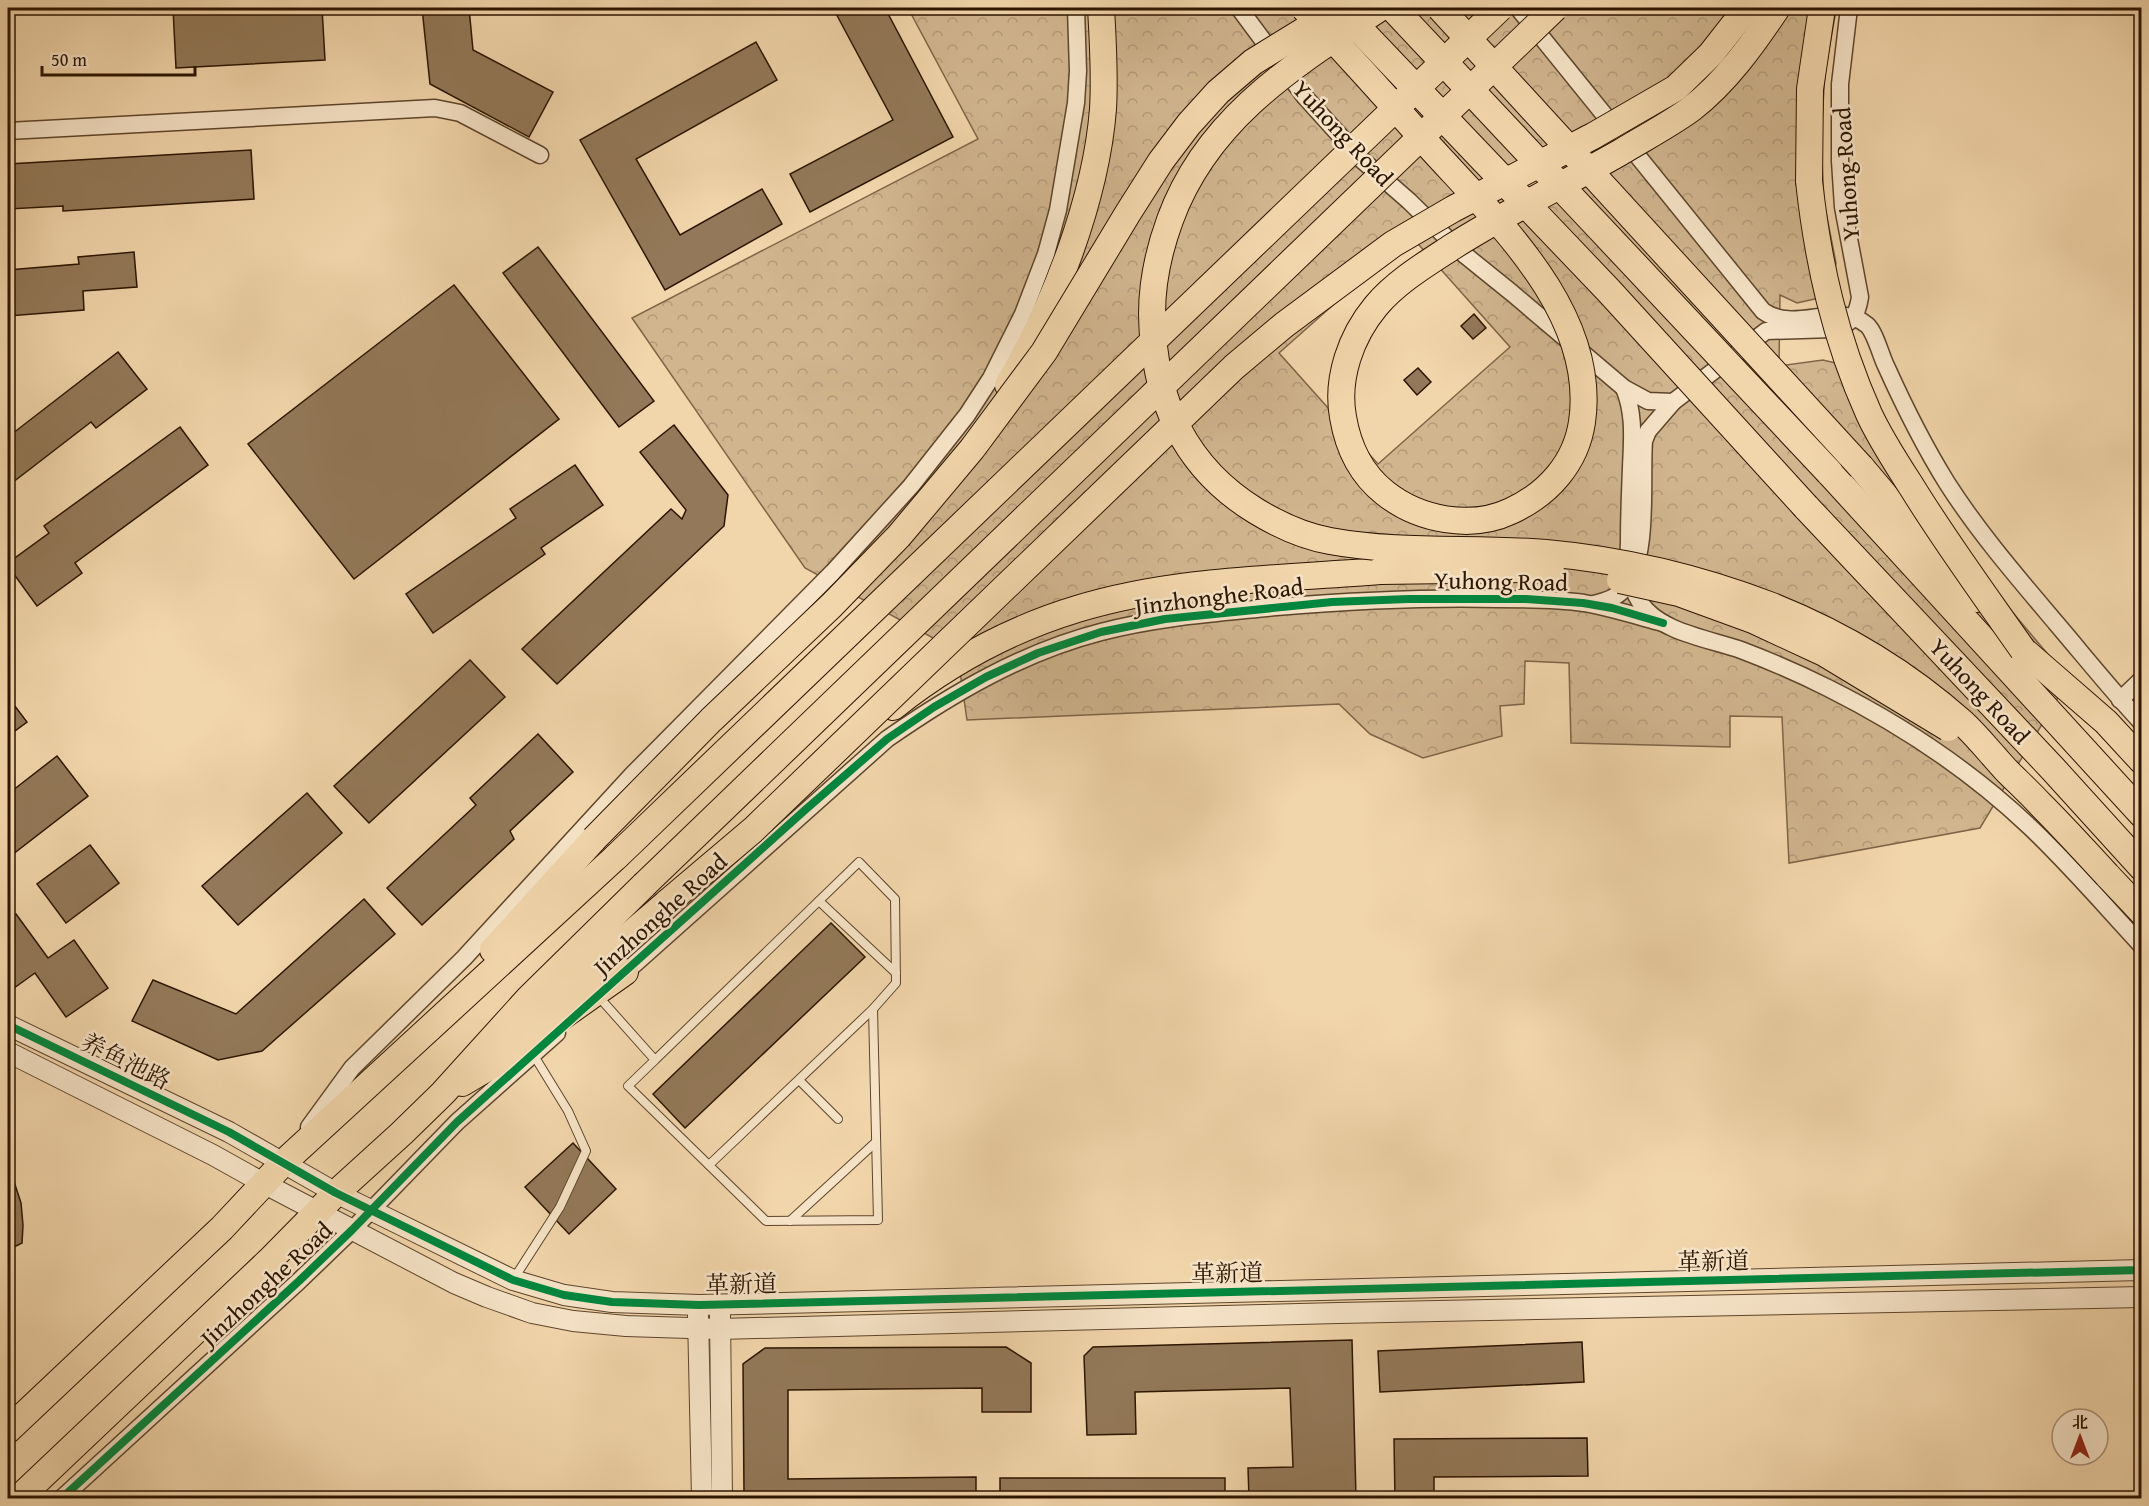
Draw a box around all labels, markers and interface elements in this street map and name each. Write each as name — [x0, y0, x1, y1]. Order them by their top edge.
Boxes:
scale bar — [42, 39, 195, 77]
text: 50 m — [51, 46, 87, 73]
street label: Yuhong Road — [1284, 72, 1402, 194]
street label: Yuhong Road — [1824, 106, 1868, 242]
street label: Yuhong Road — [1434, 562, 1569, 600]
street label: Jinzhonghe Road — [1130, 568, 1306, 624]
street label: Yuhong Road — [1921, 630, 2039, 752]
street label: Jinzhonghe Road — [583, 844, 735, 986]
street label: 养鱼池路 — [75, 1024, 177, 1098]
street label: Jinzhonghe Road — [190, 1213, 340, 1357]
street label: 革新道 — [1677, 1243, 1749, 1279]
street label: 革新道 — [1191, 1255, 1263, 1291]
street label: 革新道 — [705, 1266, 777, 1302]
north arrow — [2050, 1407, 2110, 1467]
text: 北 — [2072, 1410, 2088, 1434]

